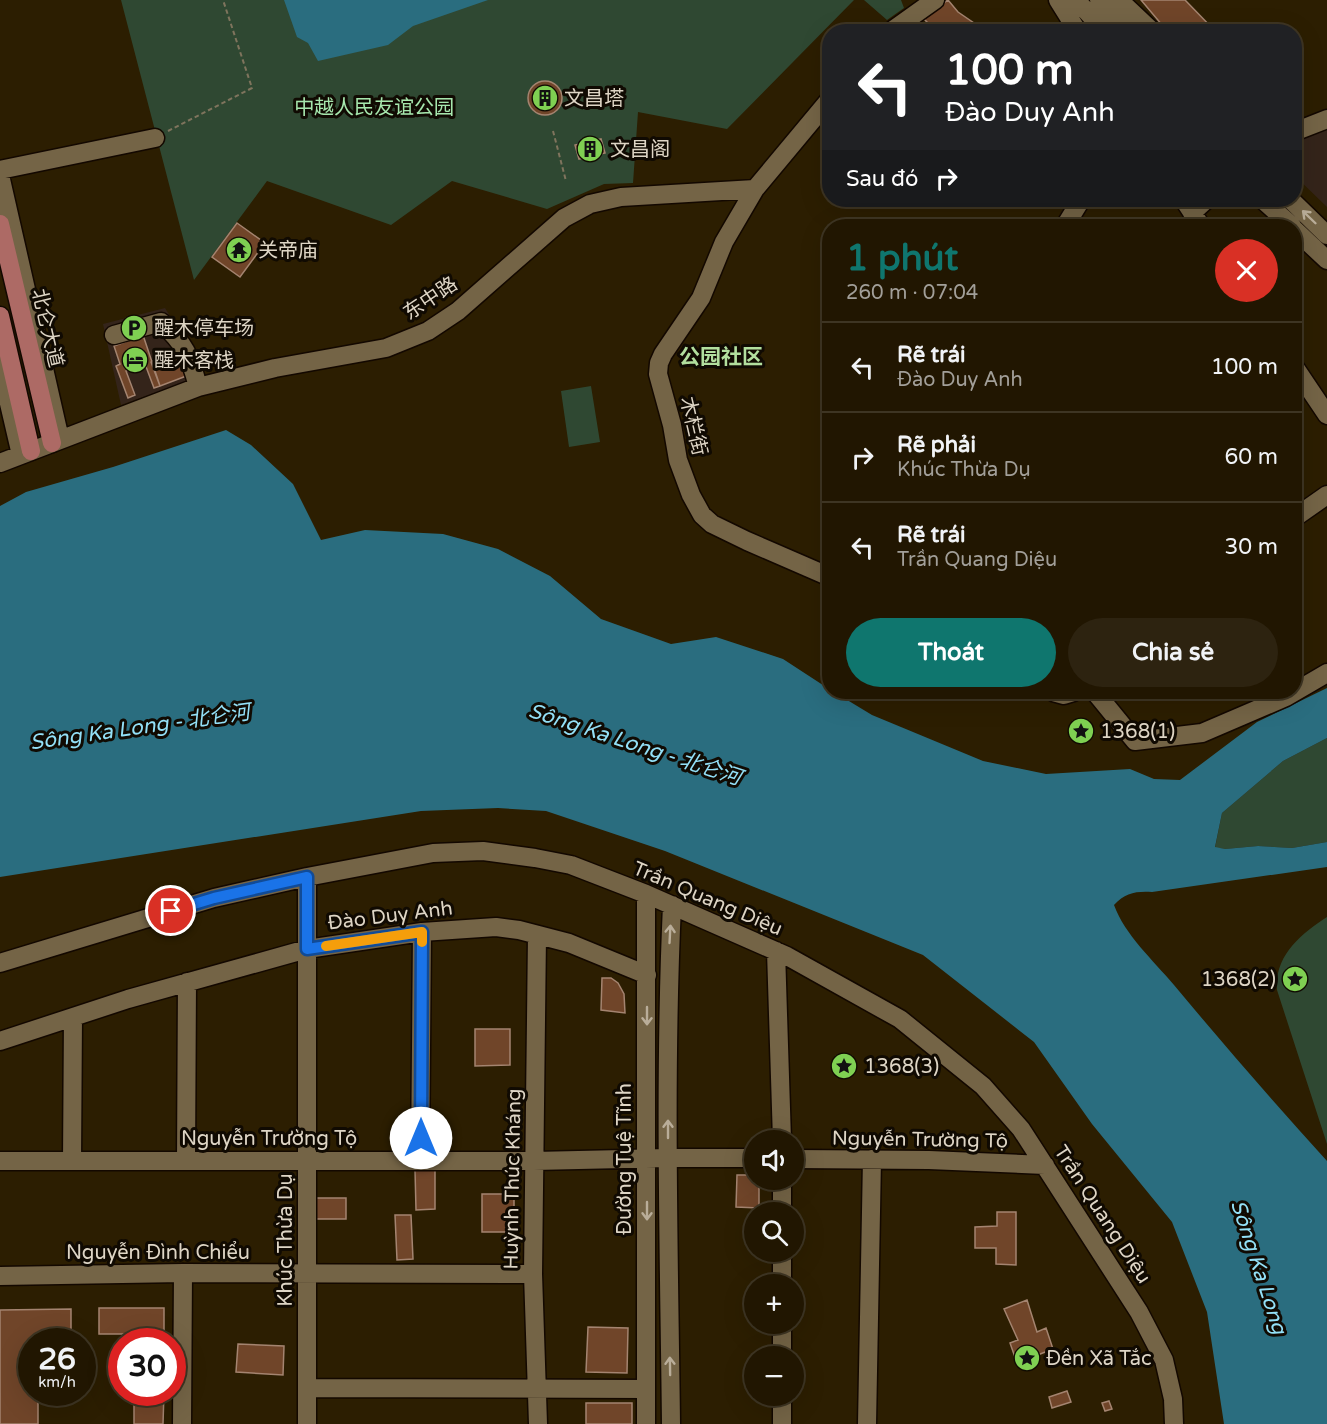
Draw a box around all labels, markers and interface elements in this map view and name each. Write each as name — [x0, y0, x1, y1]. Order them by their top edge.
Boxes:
text: 100 m — [945, 45, 1074, 96]
icon: left — [846, 48, 924, 126]
building icon: 文昌塔 — [530, 83, 560, 113]
place label: 文昌塔 — [564, 87, 624, 111]
park label: 中越人民友谊公园 — [294, 96, 454, 120]
text: Đào Duy Anh — [945, 96, 1115, 129]
building icon: 文昌阁 — [575, 134, 605, 164]
place label: 文昌阁 — [610, 138, 670, 162]
icon: right — [930, 162, 963, 195]
text: Sau đó — [846, 166, 918, 192]
one-way arrow — [1301, 210, 1316, 224]
temple icon: 关帝庙 — [224, 235, 254, 265]
text: 1 phút — [846, 237, 958, 280]
place label: 关帝庙 — [258, 239, 318, 263]
button: close — [1215, 239, 1278, 302]
street label: 东中路 — [399, 272, 462, 326]
text: 260 m · 07:04 — [846, 281, 978, 305]
street label: 北仑大道 — [26, 287, 68, 370]
parking icon: 醒木停车场 — [119, 313, 149, 343]
place label: 醒木停车场 — [154, 317, 254, 341]
text: Rẽ trái — [897, 342, 966, 368]
hotel icon: 醒木客栈 — [120, 345, 150, 375]
district label: 公园社区 — [679, 345, 763, 370]
place label: 醒木客栈 — [154, 349, 234, 373]
icon: left — [846, 351, 879, 384]
text: 100 m — [1211, 354, 1278, 380]
text: Đào Duy Anh — [897, 368, 1023, 392]
street label: 木栏街 — [675, 394, 711, 458]
text: Rẽ phải — [897, 432, 976, 458]
icon: right — [846, 441, 879, 474]
text: 60 m — [1224, 444, 1278, 470]
text: Khúc Thừa Dụ — [897, 458, 1031, 482]
text: Rẽ trái — [897, 522, 966, 548]
icon: left — [846, 531, 879, 564]
text: 30 m — [1224, 534, 1278, 560]
text: Trần Quang Diệu — [897, 548, 1057, 572]
button: Thoát — [846, 618, 1056, 687]
button: Chia sẻ — [1068, 618, 1278, 687]
water label: Sông Ka Long - 北仑河 — [525, 698, 748, 792]
water label: Sông Ka Long - 北仑河 — [28, 699, 256, 755]
place icon: 1368(1) — [1066, 716, 1096, 746]
place label: 1368(1) — [1100, 720, 1175, 744]
street label: Trần Quang Diệu — [629, 857, 786, 941]
pin — [145, 885, 196, 936]
icon: arrive — [154, 894, 187, 927]
street label: Đào Duy Anh — [326, 896, 454, 936]
one-way arrow — [665, 924, 676, 944]
place icon: 1368(2) — [1280, 964, 1310, 994]
place label: 1368(2) — [1201, 968, 1276, 992]
one-way arrow — [641, 1005, 653, 1025]
place icon: 1368(3) — [829, 1051, 859, 1081]
place label: 1368(3) — [864, 1055, 939, 1079]
street label: Đường Tuệ Tĩnh — [613, 1083, 637, 1235]
street label: Huỳnh Thúc Kháng — [499, 1088, 527, 1270]
position arrow — [389, 1106, 453, 1170]
one-way arrow — [662, 1119, 674, 1139]
street label: Nguyễn Trường Tộ — [832, 1126, 1008, 1154]
street label: Nguyễn Trường Tộ — [181, 1127, 357, 1151]
map controls — [744, 1130, 804, 1406]
button: sound — [744, 1130, 804, 1190]
street label: Trần Quang Diệu — [1049, 1141, 1156, 1288]
street label: Khúc Thừa Dụ — [274, 1173, 298, 1307]
water label: Sông Ka Long — [1225, 1197, 1292, 1339]
one-way arrow — [641, 1200, 653, 1220]
button: search — [744, 1202, 804, 1262]
street label: Nguyễn Đình Chiểu — [66, 1241, 250, 1265]
button: + — [744, 1274, 804, 1334]
speed limit sign: 30 — [108, 1328, 186, 1406]
text: 26 — [38, 1341, 76, 1378]
place icon: Đền Xã Tắc — [1012, 1343, 1042, 1373]
button: − — [744, 1346, 804, 1406]
place label: Đền Xã Tắc — [1046, 1347, 1152, 1371]
one-way arrow — [664, 1356, 676, 1376]
text: km/h — [38, 1373, 76, 1391]

